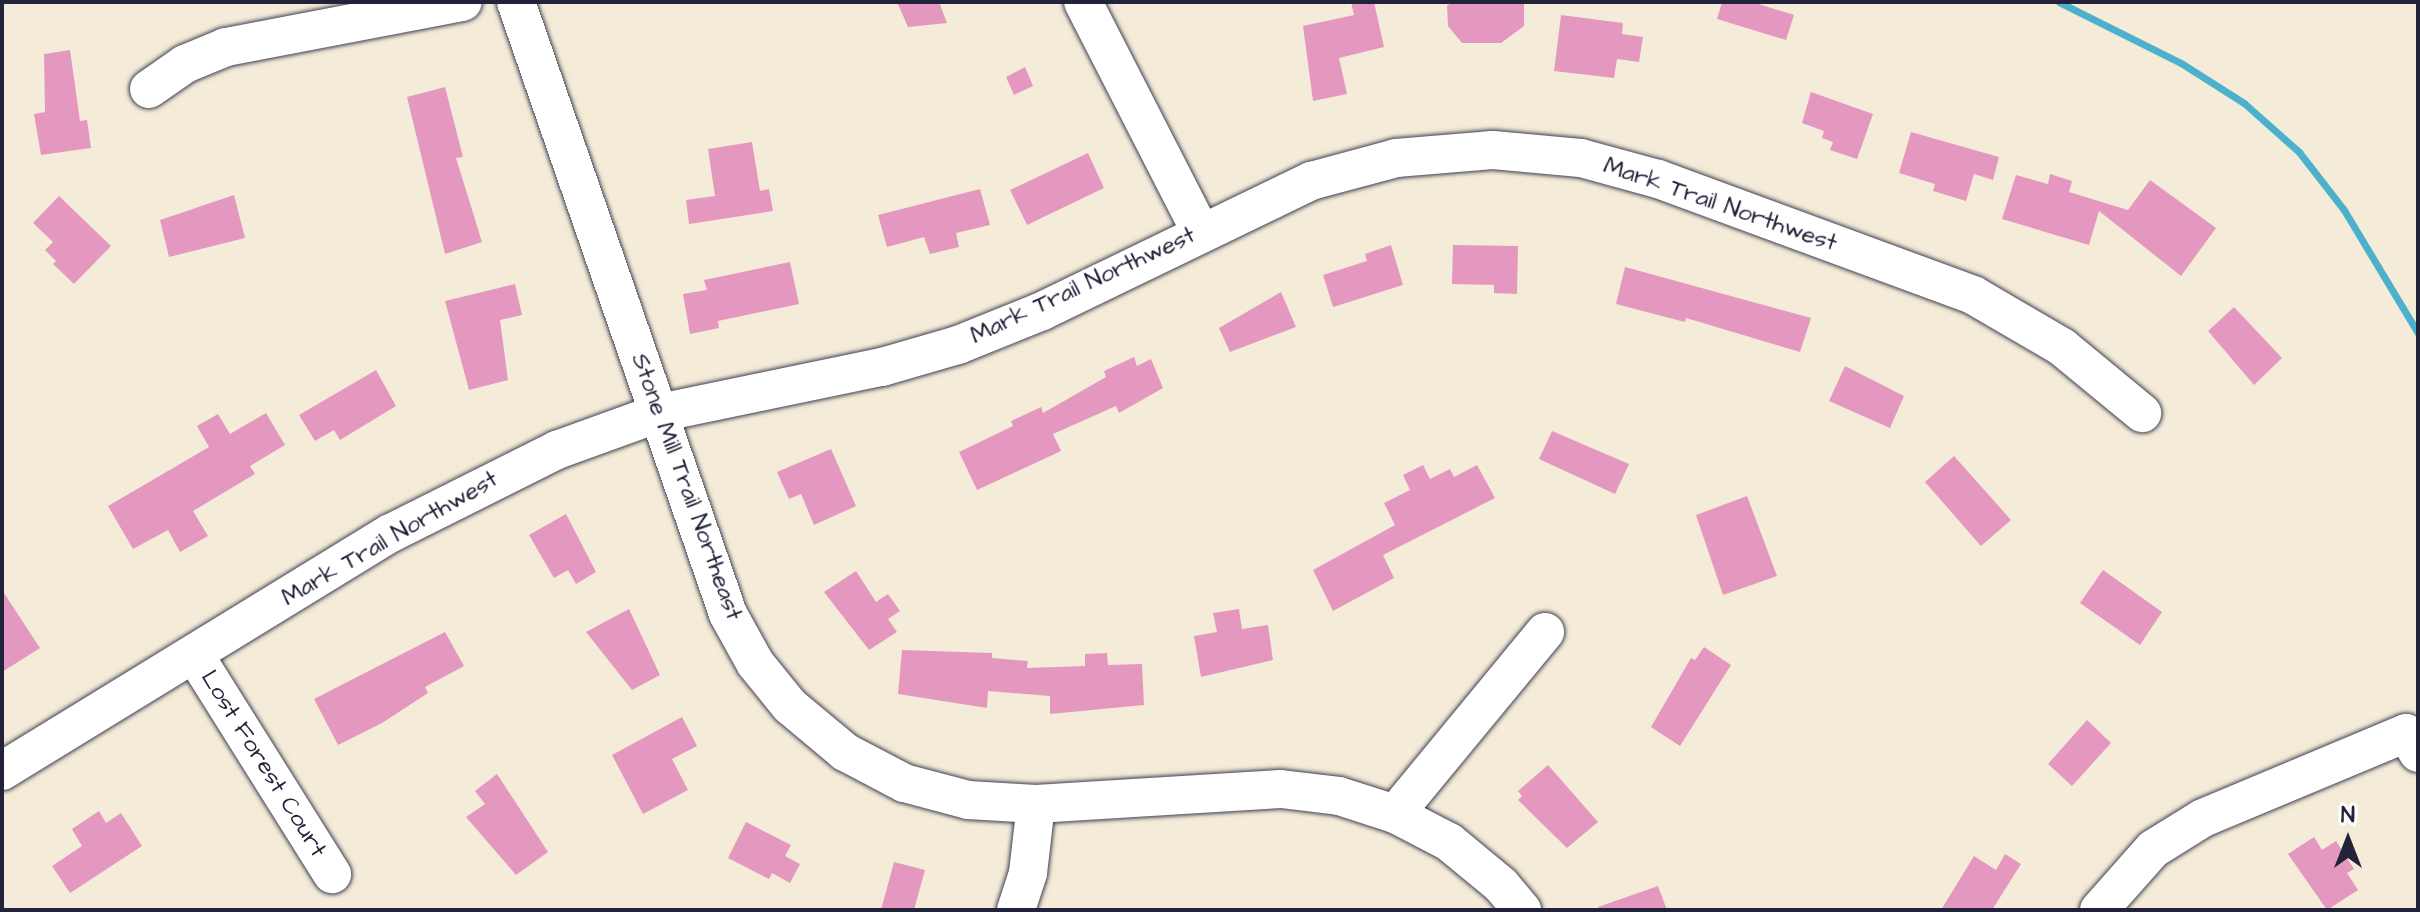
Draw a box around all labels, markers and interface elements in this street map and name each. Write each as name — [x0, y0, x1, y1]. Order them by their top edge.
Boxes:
street label: Mark Trail Northwest — [1600, 152, 1840, 258]
street label: Mark Trail Northwest — [966, 221, 1200, 351]
street label: Stone Mill Trail Northeast — [624, 350, 748, 624]
street label: Mark Trail Northwest — [277, 465, 503, 613]
street label: Lost Forest Court — [194, 665, 332, 863]
north arrow — [2308, 800, 2388, 880]
text: N — [2341, 800, 2355, 831]

